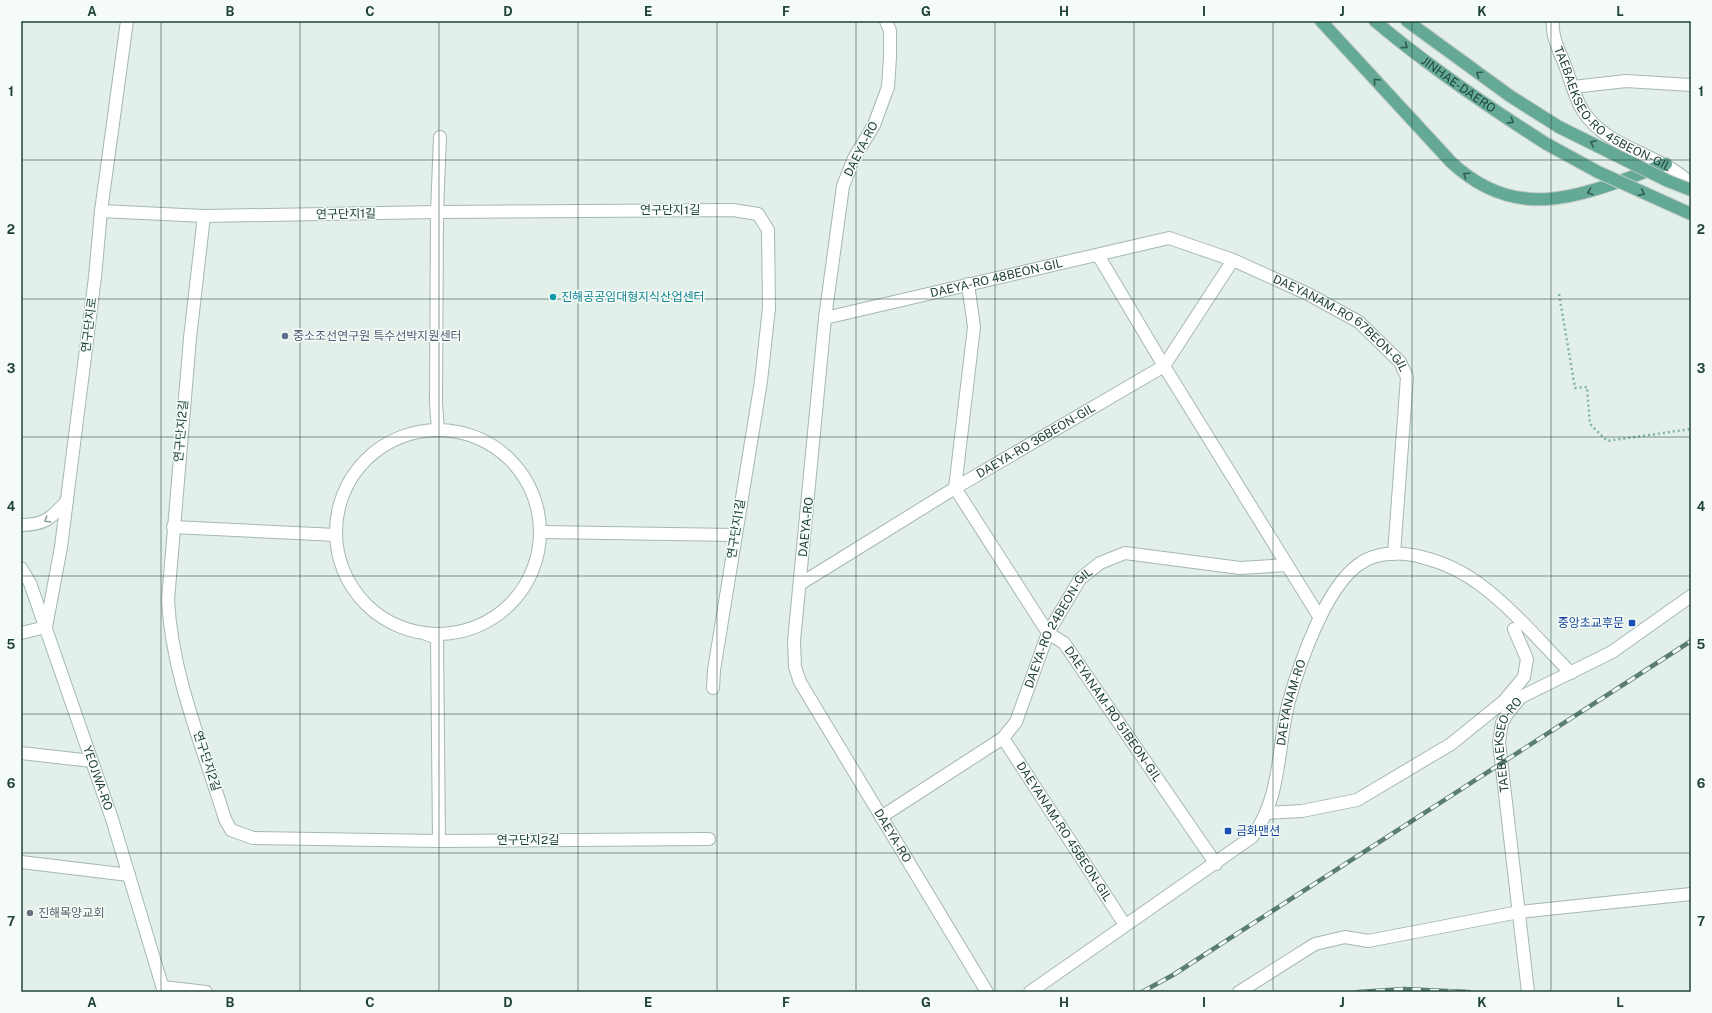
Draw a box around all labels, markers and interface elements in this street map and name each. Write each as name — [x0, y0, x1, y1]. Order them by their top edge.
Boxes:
text: A — [87, 4, 97, 19]
text: B — [226, 4, 235, 19]
text: C — [365, 4, 375, 19]
text: D — [503, 4, 513, 19]
text: E — [644, 4, 652, 19]
text: F — [782, 4, 790, 19]
text: G — [921, 4, 931, 19]
text: H — [1059, 4, 1069, 19]
text: I — [1202, 4, 1206, 19]
text: J — [1339, 4, 1345, 19]
text: K — [1477, 4, 1487, 19]
text: L — [1616, 4, 1624, 19]
one-way arrow — [1400, 41, 1407, 48]
street label: TAEBAEKSEO-RO 45BEON-GIL — [1551, 44, 1674, 174]
street label: JINHAE-DAERO — [1419, 54, 1498, 116]
one-way arrow — [1477, 72, 1484, 79]
one-way arrow — [1374, 79, 1381, 86]
text: 1 — [8, 84, 14, 99]
text: 1 — [1698, 84, 1704, 99]
one-way arrow — [1507, 116, 1514, 124]
street label: DAEYA-RO — [841, 119, 881, 179]
one-way arrow — [1589, 141, 1597, 148]
one-way arrow — [1463, 172, 1470, 180]
one-way arrow — [1587, 187, 1594, 195]
one-way arrow — [1638, 188, 1646, 196]
street label: 연구단지1길 — [640, 203, 700, 217]
street label: 연구단지1길 — [316, 206, 376, 222]
text: 2 — [7, 222, 15, 237]
text: 2 — [1697, 222, 1705, 237]
street label: DAEYA-RO 48BEON-GIL — [929, 256, 1064, 300]
street label: DAEYANAM-RO 67BEON-GIL — [1271, 272, 1411, 374]
place label: 진해공공임대형지식산업센터 — [561, 290, 705, 304]
marker: 진해공공임대형지식산업센터 — [548, 292, 558, 302]
street label: 연구단지로 — [79, 297, 99, 353]
place label: 중소조선연구원 특수선박지원센터 — [293, 329, 462, 343]
marker: 중소조선연구원 특수선박지원센터 — [280, 331, 290, 341]
text: 3 — [7, 361, 16, 376]
text: 3 — [1697, 361, 1706, 376]
street label: 연구단지2길 — [171, 399, 191, 463]
street label: DAEYA-RO 36BEON-GIL — [974, 401, 1098, 481]
street label: DAEYA-RO — [796, 496, 816, 558]
street label: 연구단지1길 — [724, 498, 748, 560]
text: 4 — [7, 499, 16, 514]
text: 4 — [1697, 499, 1706, 514]
one-way arrow — [44, 515, 51, 523]
street label: DAEYA-RO 24BEON-GIL — [1022, 565, 1095, 690]
place label: 중앙초교후문 — [1558, 616, 1624, 630]
marker: 중앙초교후문 — [1627, 618, 1637, 628]
text: 5 — [7, 637, 16, 652]
text: 5 — [1697, 637, 1706, 652]
street label: DAEYANAM-RO 51BEON-GIL — [1061, 644, 1164, 785]
street label: DAEYANAM-RO — [1274, 657, 1309, 747]
street label: TAEBAEKSEO-RO — [1492, 694, 1525, 793]
street label: 연구단지2길 — [191, 729, 223, 793]
street label: YEOJWA-RO — [80, 744, 116, 812]
street label: DAEYANAM-RO 45BEON-GIL — [1014, 759, 1115, 904]
text: 6 — [7, 776, 16, 791]
text: 6 — [1697, 776, 1706, 791]
street label: DAEYA-RO — [871, 806, 914, 865]
place label: 금화맨션 — [1236, 824, 1280, 838]
marker: 금화맨션 — [1223, 826, 1233, 836]
street label: 연구단지2길 — [497, 833, 559, 847]
place label: 진해목양교회 — [38, 906, 104, 920]
marker: 진해목양교회 — [25, 908, 35, 918]
text: 7 — [7, 914, 15, 929]
text: 7 — [1697, 914, 1705, 929]
text: A — [87, 995, 97, 1010]
text: B — [226, 995, 235, 1010]
text: C — [365, 995, 375, 1010]
text: D — [503, 995, 513, 1010]
text: E — [644, 995, 652, 1010]
text: F — [782, 995, 790, 1010]
text: G — [921, 995, 931, 1010]
text: H — [1059, 995, 1069, 1010]
text: I — [1202, 995, 1206, 1010]
text: J — [1339, 995, 1345, 1010]
text: K — [1477, 995, 1487, 1010]
text: L — [1616, 995, 1624, 1010]

